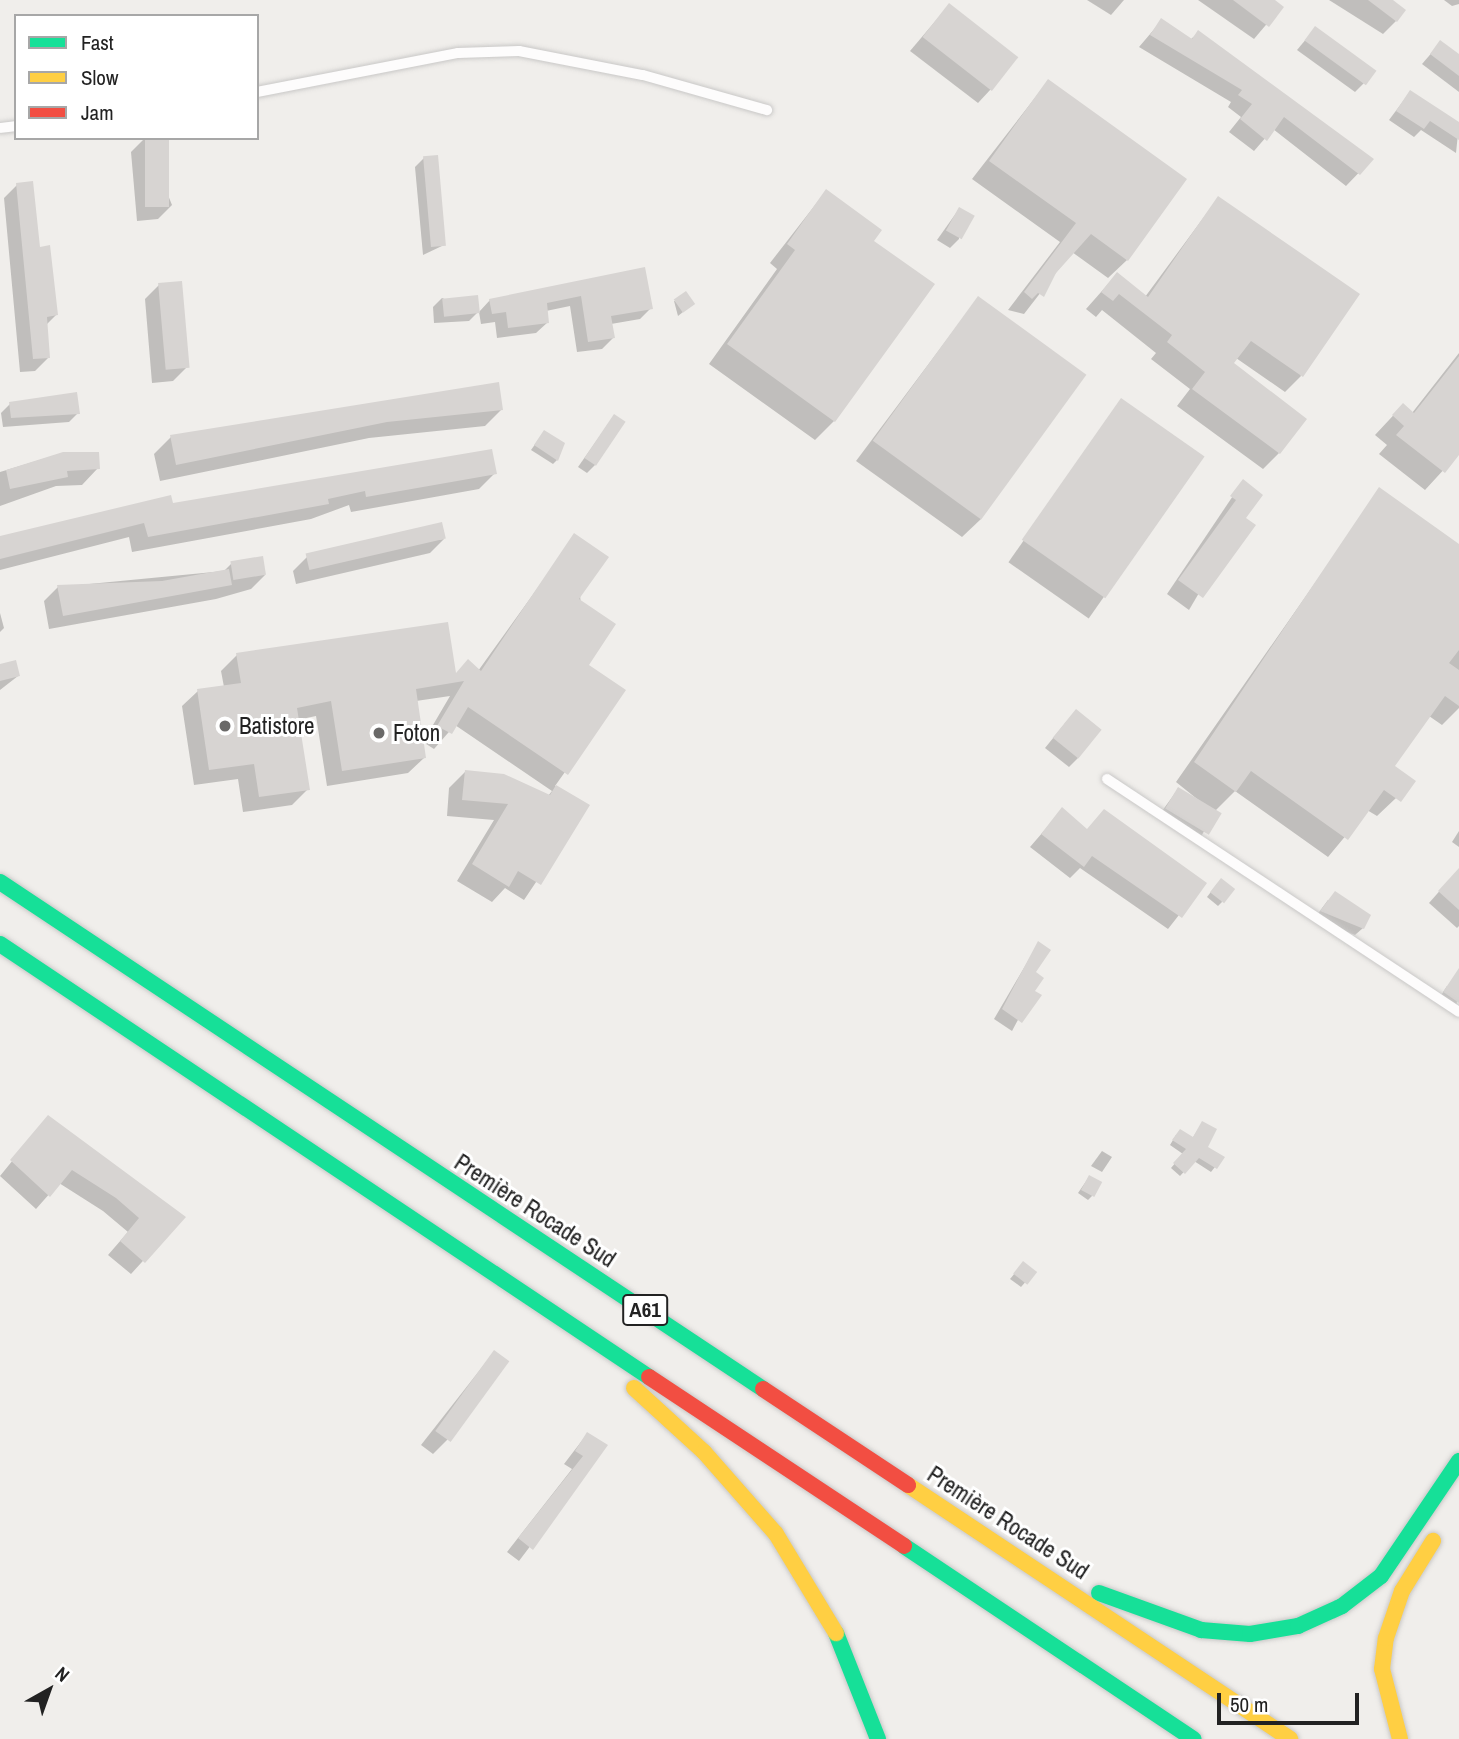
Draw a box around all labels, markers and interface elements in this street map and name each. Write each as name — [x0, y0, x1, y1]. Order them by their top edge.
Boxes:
legend — [14, 14, 259, 140]
text: Fast — [81, 28, 114, 57]
text: Slow — [81, 63, 118, 92]
text: Jam — [81, 98, 114, 127]
place label: Batistore — [239, 712, 314, 740]
marker: Batistore — [217, 718, 233, 734]
place label: Foton — [393, 719, 440, 747]
marker: Foton — [371, 725, 387, 741]
street label: Première Rocade Sud — [449, 1149, 621, 1273]
road number: A61 — [620, 1292, 670, 1328]
street label: Première Rocade Sud — [922, 1461, 1094, 1585]
north arrow — [14, 1655, 84, 1725]
text: N — [50, 1660, 75, 1687]
scale bar — [1221, 1680, 1363, 1724]
text: 50 m — [1230, 1690, 1268, 1719]

